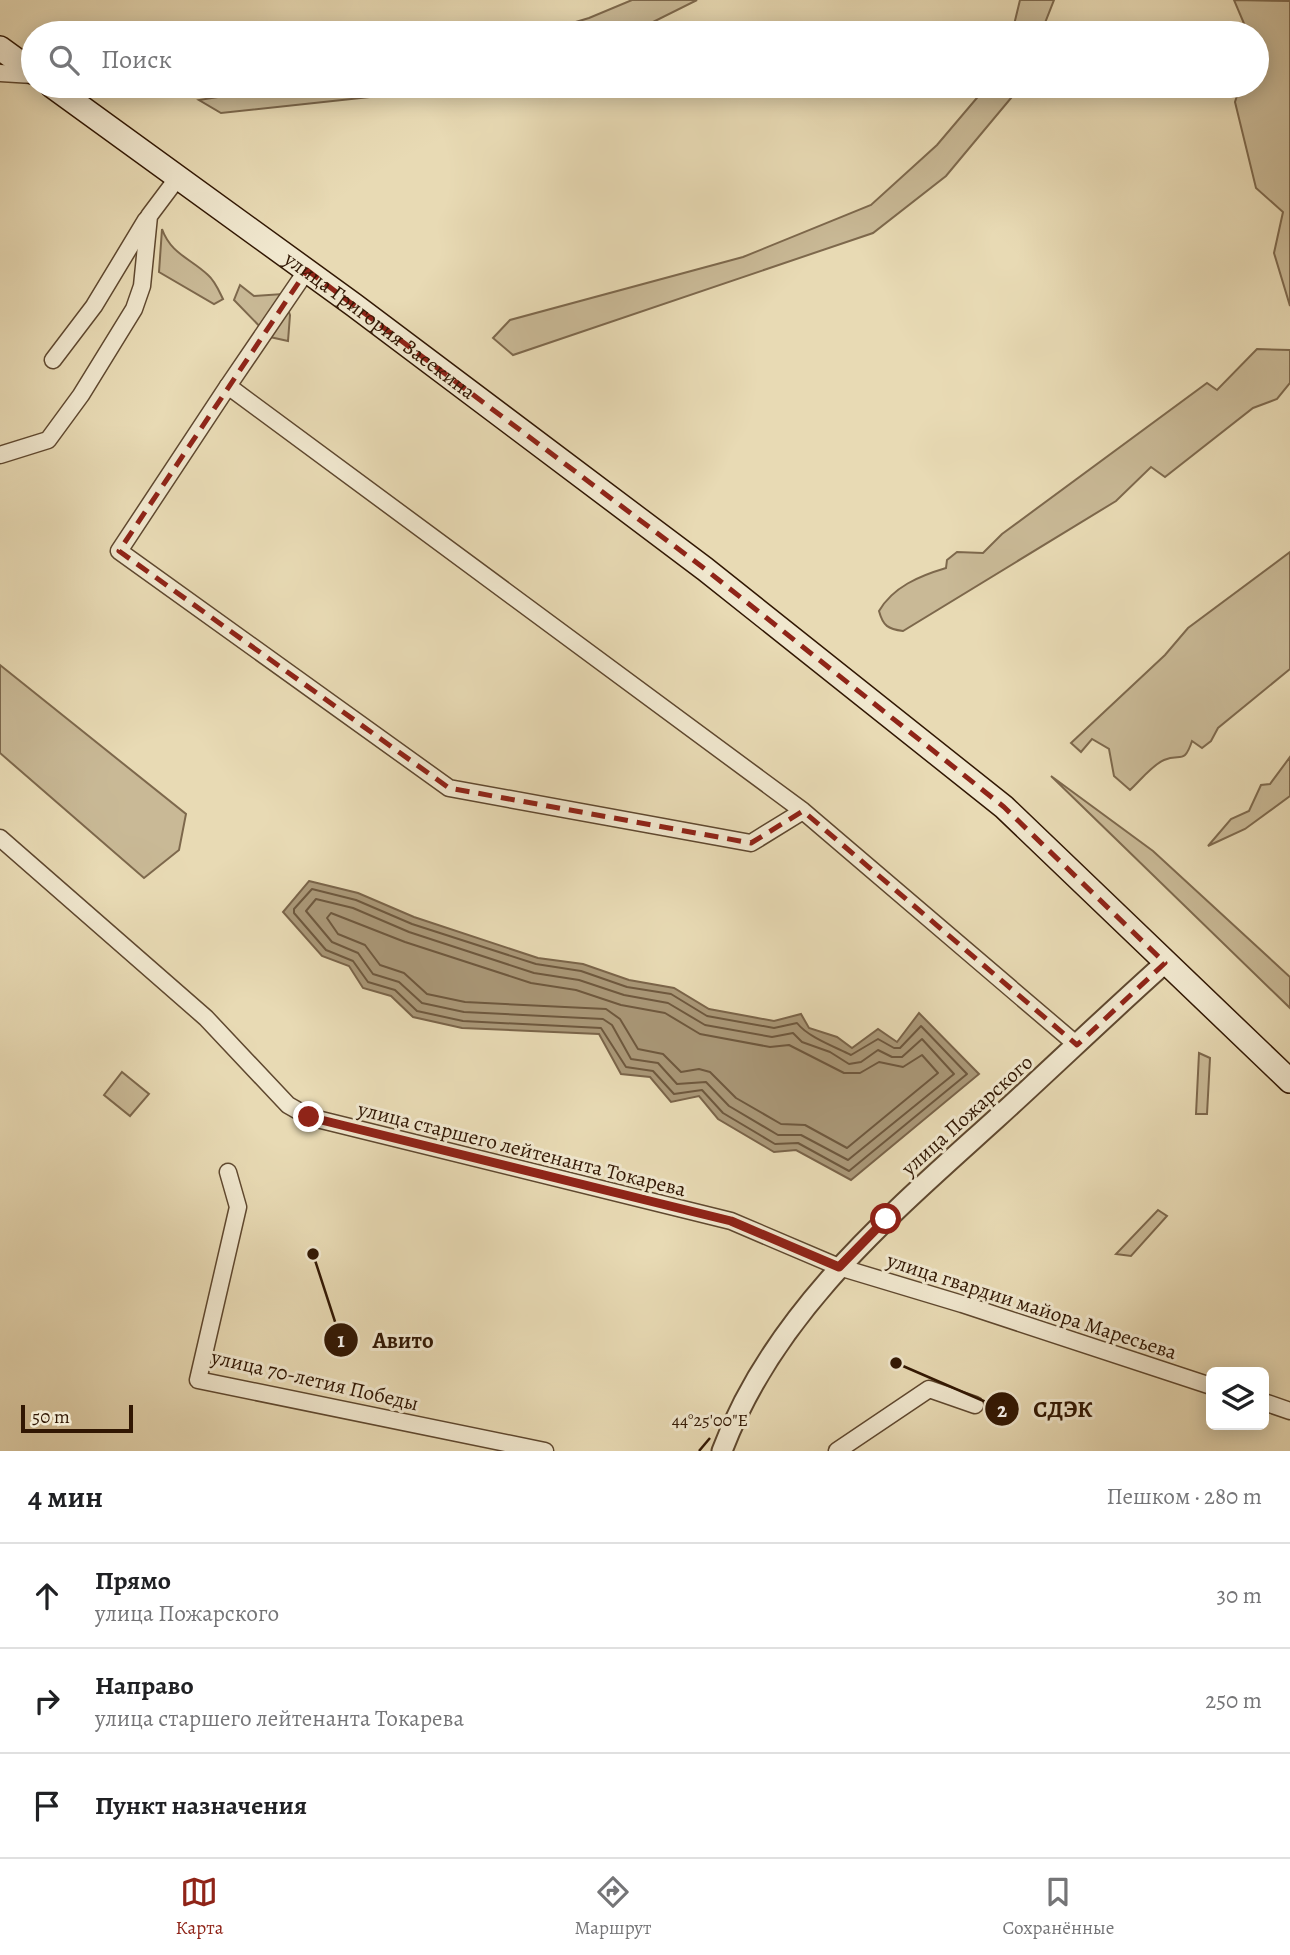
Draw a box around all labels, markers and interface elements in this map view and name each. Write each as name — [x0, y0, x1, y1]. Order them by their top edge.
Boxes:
search box — [21, 21, 1269, 98]
icon: search — [45, 41, 83, 79]
text: Поиск — [101, 42, 172, 77]
street label: улица Григория Засекина — [278, 244, 482, 406]
street label: улица Пожарского — [894, 1048, 1039, 1182]
street label: улица старшего лейтенанта Токарева — [354, 1094, 689, 1203]
route end — [293, 1101, 324, 1132]
route start — [870, 1203, 901, 1234]
street label: улица гвардии майора Маресьева — [883, 1246, 1181, 1366]
callout: Авито — [323, 1318, 447, 1362]
text: Авито — [371, 1325, 434, 1356]
text: 1 — [337, 1326, 345, 1354]
street label: улица 70-летия Победы — [208, 1342, 421, 1417]
map controls — [1206, 1367, 1269, 1430]
button: layers — [1206, 1367, 1269, 1430]
callout: СДЭК — [985, 1387, 1107, 1431]
text: СДЭК — [1033, 1394, 1093, 1425]
text: 2 — [997, 1396, 1007, 1424]
scale bar — [21, 1402, 133, 1434]
text: 50 m — [32, 1404, 70, 1430]
text: 44°25'00"E — [672, 1408, 748, 1432]
text: 4 мин — [28, 1477, 103, 1517]
text: Пешком · 280 m — [1107, 1481, 1262, 1512]
text: Прямо — [95, 1563, 171, 1598]
icon: ahead — [28, 1577, 66, 1615]
text: 30 m — [1216, 1580, 1262, 1611]
text: улица Пожарского — [95, 1598, 279, 1629]
text: Направо — [95, 1668, 194, 1703]
icon: right — [28, 1682, 66, 1720]
text: 250 m — [1205, 1685, 1262, 1716]
text: улица старшего лейтенанта Токарева — [95, 1703, 464, 1734]
icon: arrive — [28, 1787, 66, 1825]
text: Пункт назначения — [95, 1788, 307, 1823]
tab: Карта — [176, 1873, 223, 1941]
tab: Маршрут — [574, 1873, 651, 1941]
tab: Сохранённые — [1002, 1873, 1114, 1941]

